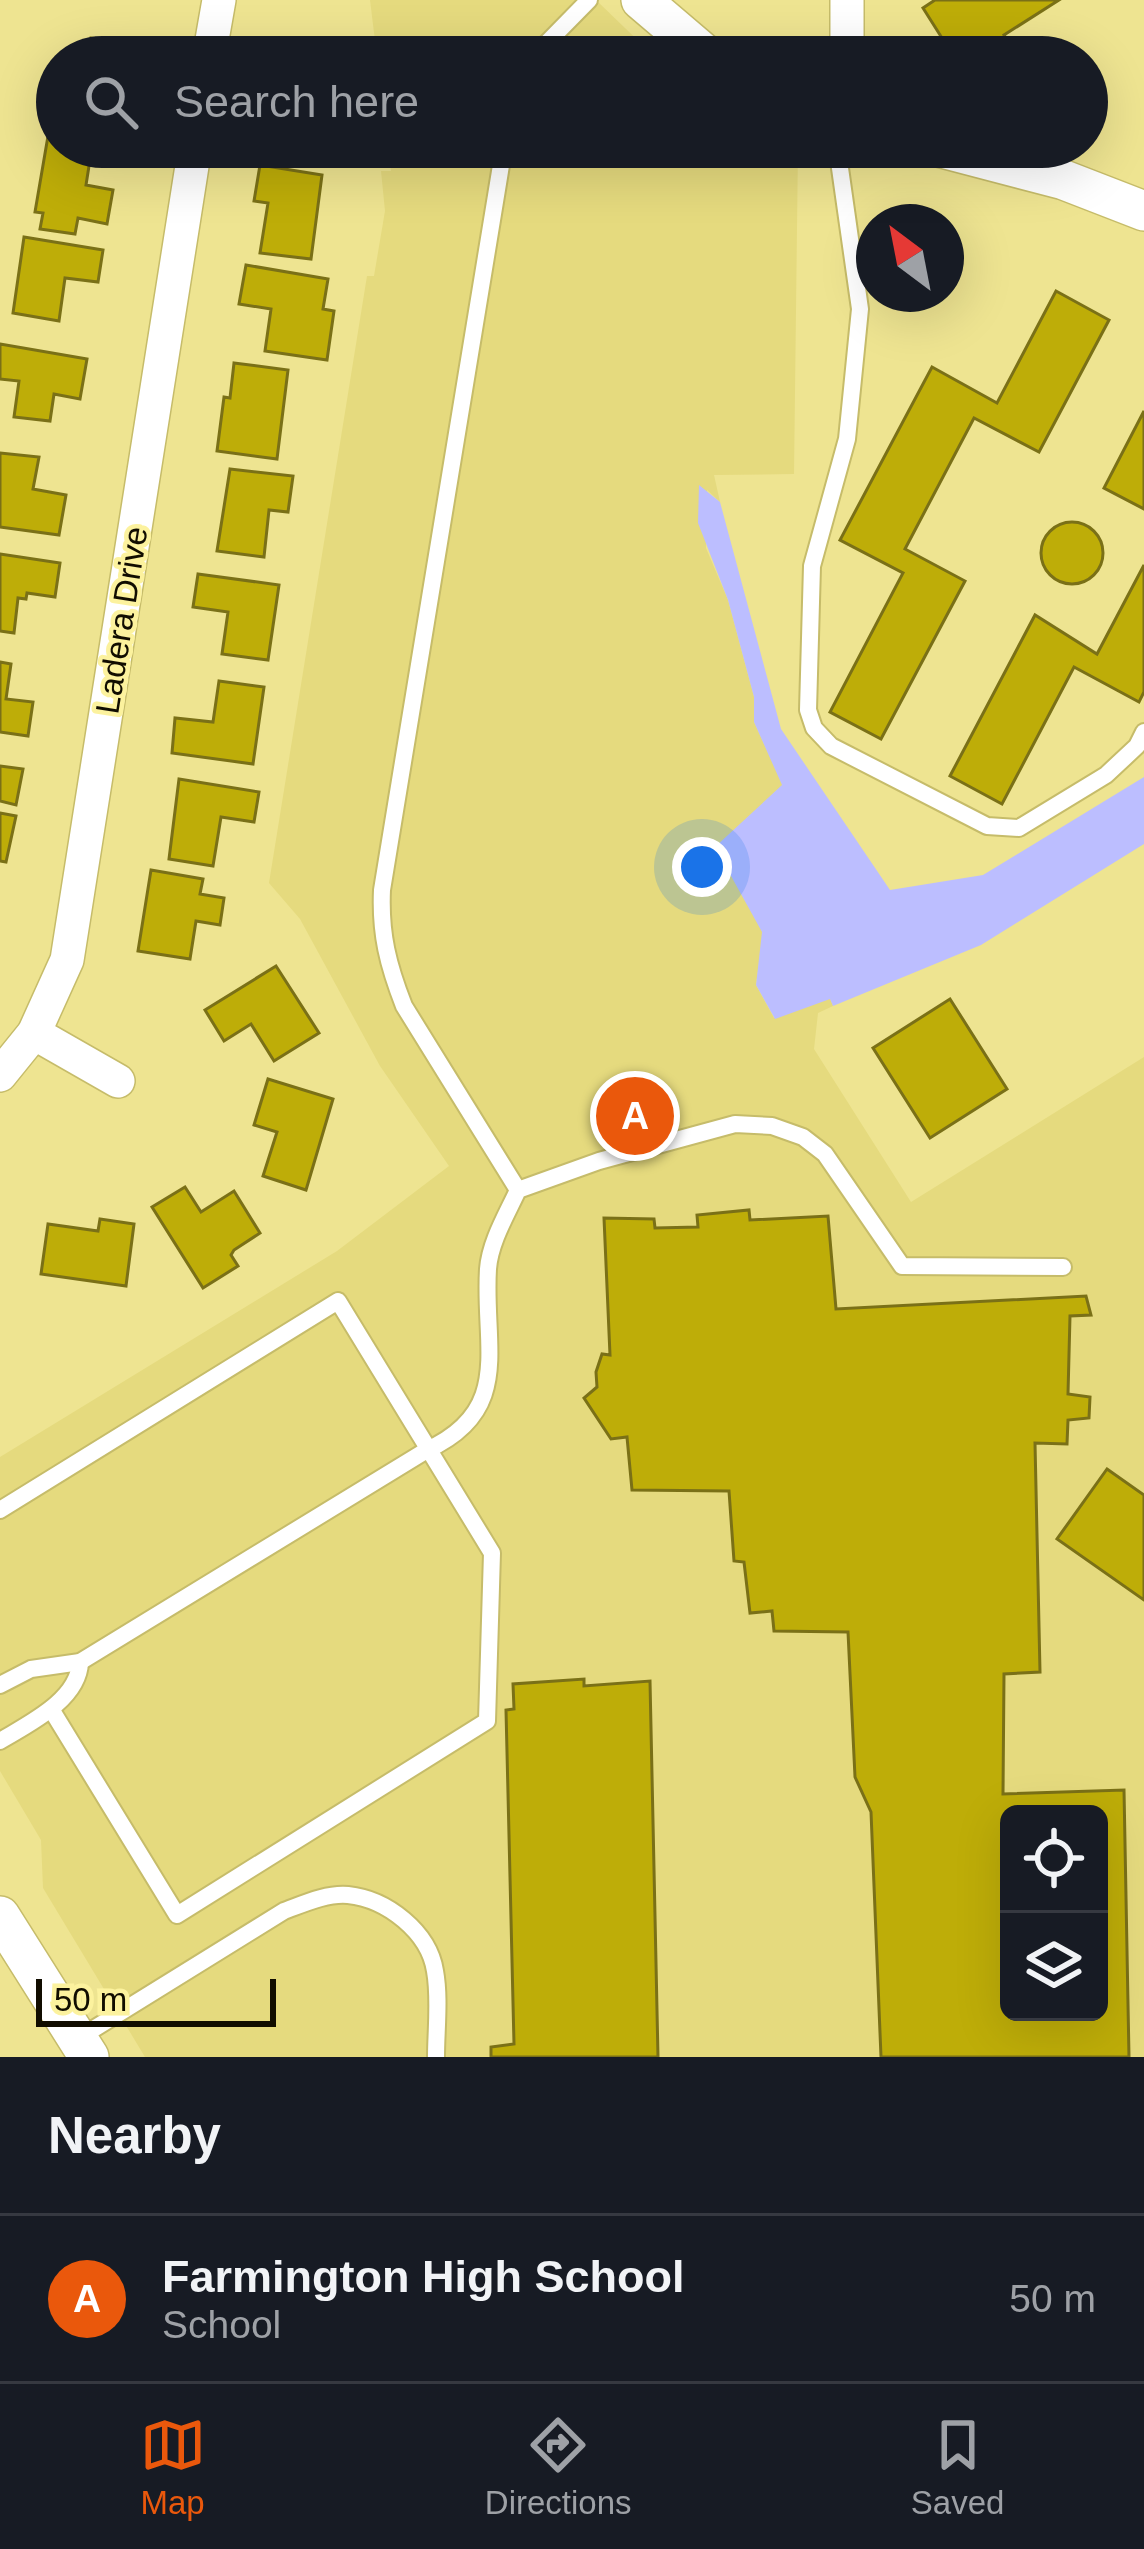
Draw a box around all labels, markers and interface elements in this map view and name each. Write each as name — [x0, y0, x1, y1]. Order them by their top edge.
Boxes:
search box — [36, 36, 1108, 168]
icon: search — [78, 69, 144, 135]
text: Search here — [174, 76, 419, 127]
north arrow — [856, 204, 964, 312]
street label: Ladera Drive — [88, 524, 155, 716]
your location — [672, 837, 732, 897]
pin: A — [596, 1071, 674, 1161]
map controls — [1000, 1805, 1108, 2021]
button: locate — [1000, 1805, 1108, 1913]
button: layers — [1000, 1913, 1108, 2021]
scale bar — [36, 1973, 276, 2026]
text: 50 m — [54, 1981, 127, 2018]
text: Nearby — [48, 2107, 221, 2164]
text: Farmington High School — [162, 2251, 684, 2302]
text: A — [73, 2277, 101, 2320]
text: 50 m — [1009, 2277, 1096, 2320]
text: School — [162, 2303, 281, 2346]
tab: Map — [140, 2412, 206, 2522]
tab: Directions — [485, 2412, 632, 2522]
tab: Saved — [911, 2412, 1004, 2522]

